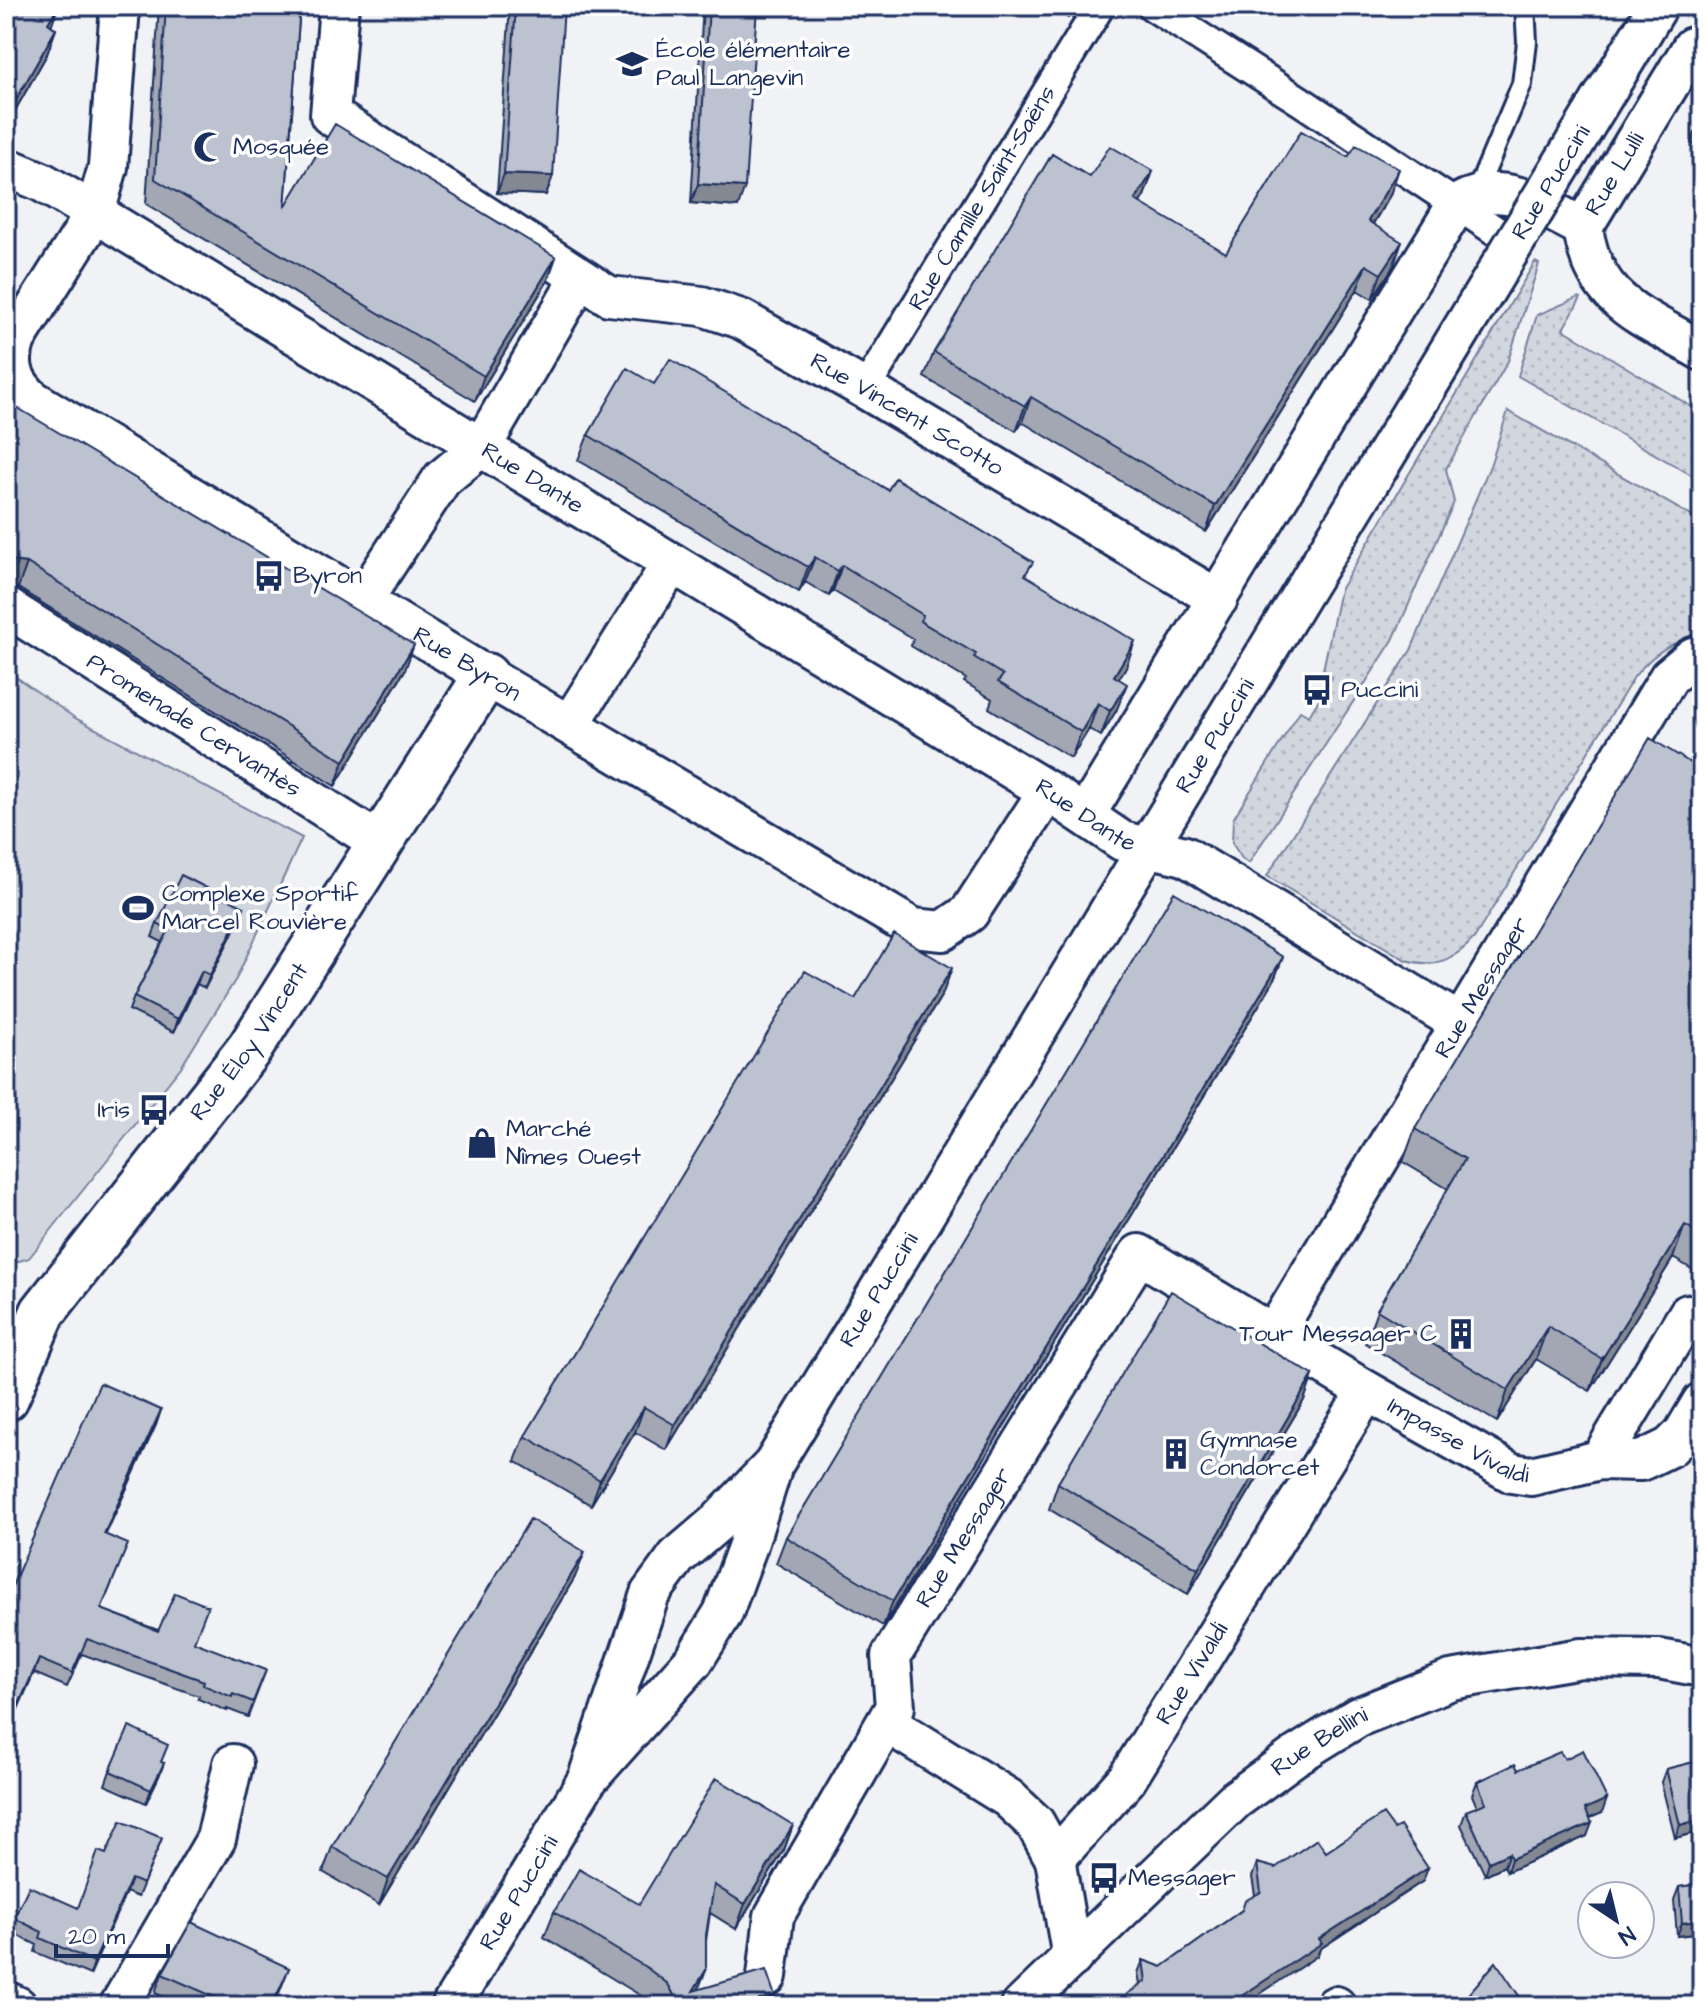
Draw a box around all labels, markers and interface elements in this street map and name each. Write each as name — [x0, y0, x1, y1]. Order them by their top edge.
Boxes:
place label: École élémentaire Paul Langevin — [656, 33, 850, 96]
school or university icon: École élémentaire Paul Langevin — [615, 47, 649, 81]
street label: Rue Camille Saint-Saëns — [900, 79, 1064, 317]
street label: Rue Puccini — [1503, 118, 1599, 246]
street label: Rue Lulli — [1577, 126, 1653, 222]
mosque icon: Mosquée — [192, 130, 226, 164]
place label: Mosquée — [233, 130, 329, 164]
street label: Rue Vincent Scotto — [804, 344, 1010, 485]
street label: Rue Dante — [475, 434, 590, 523]
bus stop icon: Byron — [252, 559, 286, 593]
place label: Byron — [293, 559, 362, 594]
street label: Rue Byron — [406, 618, 527, 710]
street label: Promenade Cervantès — [80, 645, 307, 806]
street label: Rue Puccini — [1167, 672, 1264, 800]
bus stop icon: Puccini — [1300, 673, 1334, 707]
place label: Puccini — [1341, 673, 1419, 707]
street label: Rue Dante — [1029, 770, 1138, 861]
place label: Complexe Sportif Marcel Rouvière — [162, 877, 359, 939]
sports icon: Complexe Sportif Marcel Rouvière — [121, 891, 155, 925]
street label: Rue Messager — [1426, 911, 1538, 1065]
street label: Rue Éloy Vincent — [182, 956, 317, 1128]
place label: Iris — [97, 1093, 130, 1127]
bus stop icon: Iris — [137, 1093, 171, 1127]
place label: Marché Nîmes Ouest — [506, 1112, 641, 1174]
shop icon: Marché Nîmes Ouest — [465, 1126, 499, 1160]
street label: Rue Puccini — [831, 1226, 927, 1354]
place label: Tour Messager C — [1239, 1317, 1437, 1352]
building icon: Tour Messager C — [1444, 1317, 1478, 1351]
street label: Impasse Vivaldi — [1381, 1389, 1532, 1492]
place label: Gymnase Condorcet — [1200, 1423, 1320, 1485]
building icon: Gymnase Condorcet — [1159, 1437, 1193, 1471]
street label: Rue Messager — [908, 1461, 1020, 1615]
street label: Rue Vivaldi — [1147, 1615, 1237, 1731]
street label: Rue Bellini — [1264, 1698, 1373, 1785]
street label: Rue Puccini — [471, 1829, 567, 1957]
bus stop icon: Messager — [1087, 1861, 1121, 1895]
place label: Messager — [1128, 1861, 1236, 1896]
north arrow — [1576, 1880, 1656, 1960]
scale bar — [56, 1908, 168, 1958]
text: N — [1612, 1919, 1641, 1952]
text: 20 m — [68, 1920, 125, 1954]

